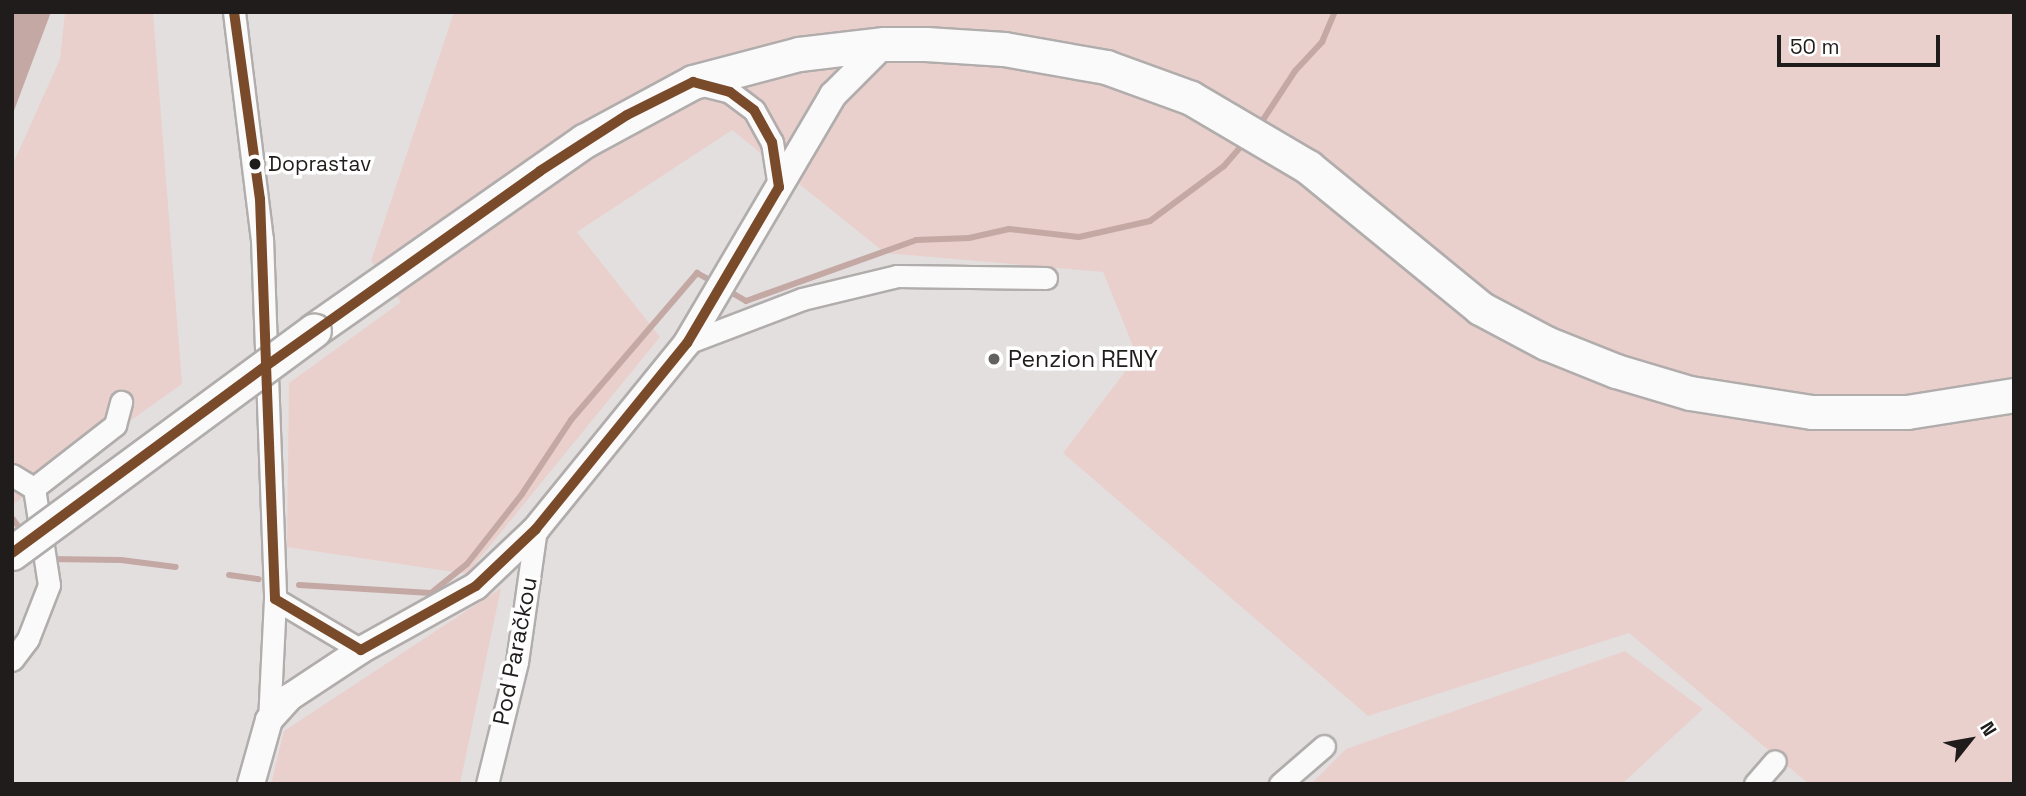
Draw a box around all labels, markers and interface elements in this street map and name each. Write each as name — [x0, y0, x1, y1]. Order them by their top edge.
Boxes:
scale bar — [1781, 21, 1944, 65]
text: 50 m — [1790, 33, 1840, 60]
place label: Doprastav — [268, 151, 371, 177]
marker: Doprastav — [248, 157, 262, 171]
place label: Penzion RENY — [1008, 345, 1158, 373]
marker: Penzion RENY — [986, 351, 1002, 367]
street label: Pod Paračkou — [487, 575, 543, 727]
north arrow — [1935, 705, 2005, 775]
text: N — [1974, 717, 2002, 741]

